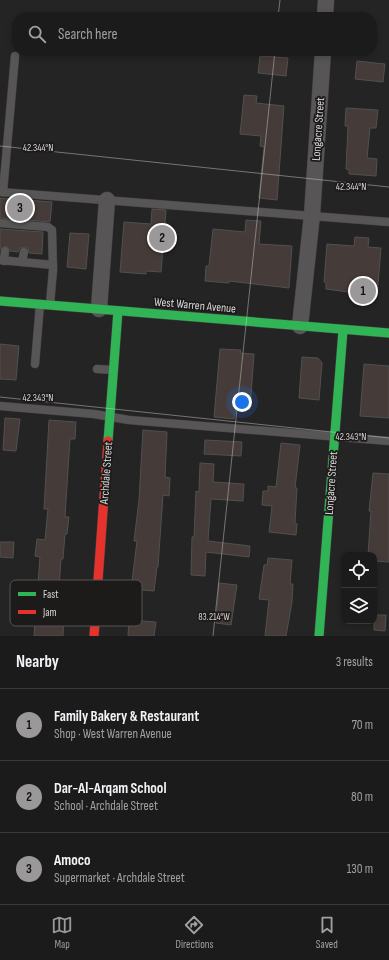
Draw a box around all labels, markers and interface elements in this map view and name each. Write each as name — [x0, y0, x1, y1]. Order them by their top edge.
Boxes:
search box — [12, 12, 377, 56]
icon: search — [26, 23, 48, 45]
text: Search here — [58, 25, 118, 44]
street label: Longacre Street — [309, 96, 328, 161]
text: 42.344°N — [23, 142, 53, 154]
text: 42.344°N — [336, 181, 366, 193]
pin: 3 — [7, 193, 33, 223]
pin: 2 — [149, 223, 175, 253]
pin: 1 — [350, 276, 376, 306]
street label: West Warren Avenue — [153, 294, 237, 317]
text: 42.343°N — [23, 392, 53, 404]
your location — [232, 392, 252, 412]
text: 42.343°N — [336, 431, 366, 443]
street label: Archdale Street — [97, 441, 116, 506]
street label: Longacre Street — [322, 450, 341, 515]
map controls — [341, 552, 377, 624]
button: locate — [341, 552, 377, 588]
legend — [10, 580, 142, 626]
text: Fast — [43, 588, 59, 601]
button: layers — [341, 588, 377, 624]
text: Jam — [42, 606, 57, 619]
text: 83.214°W — [198, 611, 230, 623]
text: Nearby — [16, 652, 59, 672]
text: 3 results — [336, 654, 373, 670]
text: Family Bakery & Restaurant — [54, 707, 199, 726]
text: 1 — [26, 717, 32, 733]
text: 70 m — [352, 717, 373, 733]
text: Shop · West Warren Avenue — [54, 726, 172, 742]
text: Dar-Al-Arqam School — [54, 779, 166, 798]
text: 2 — [26, 789, 32, 805]
text: 80 m — [351, 789, 373, 805]
text: School · Archdale Street — [54, 798, 158, 814]
text: Amoco — [54, 851, 91, 870]
text: 3 — [26, 861, 32, 877]
text: 130 m — [347, 861, 373, 877]
text: Supermarket · Archdale Street — [54, 870, 185, 886]
tab: Map — [51, 914, 73, 951]
tab: Directions — [176, 914, 213, 951]
tab: Saved — [316, 914, 338, 951]

